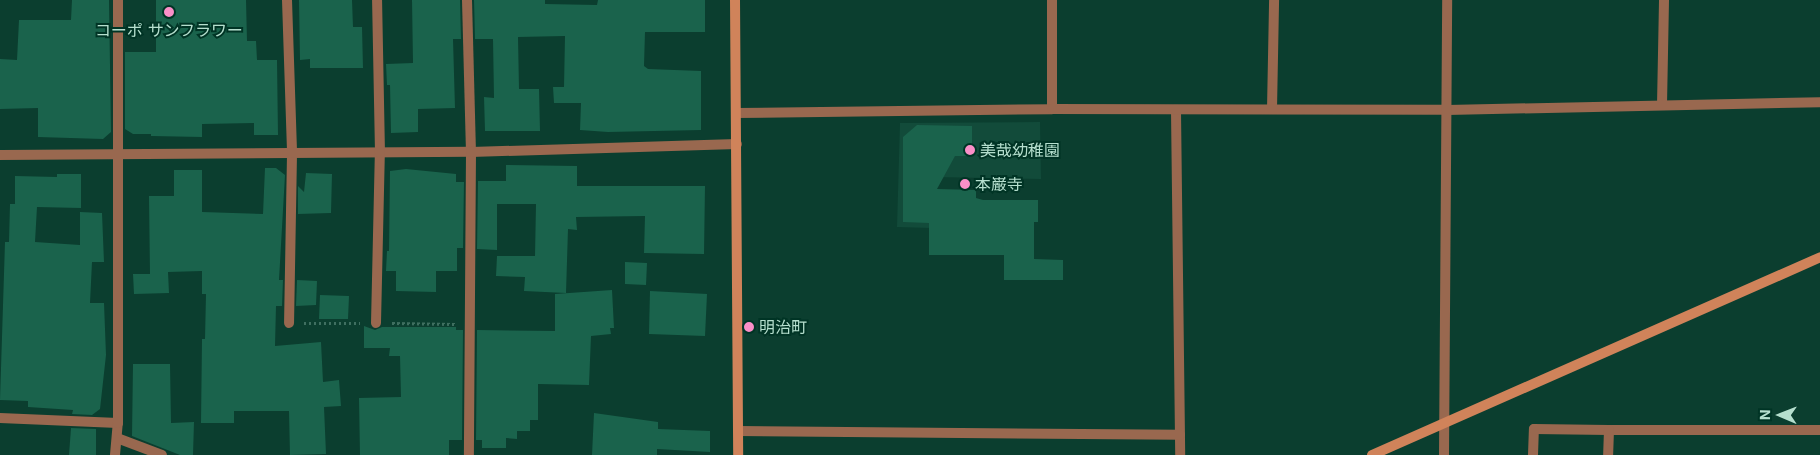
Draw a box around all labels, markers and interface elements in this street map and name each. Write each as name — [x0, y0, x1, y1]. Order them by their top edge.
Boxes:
marker: コーポ サンフラワー — [163, 6, 175, 18]
place label: コーポ サンフラワー — [95, 20, 243, 40]
place label: 美哉幼稚園 — [980, 140, 1060, 160]
marker: 美哉幼稚園 — [964, 144, 976, 156]
place label: 本巌寺 — [975, 174, 1023, 194]
marker: 本巌寺 — [959, 178, 971, 190]
place label: 明治町 — [759, 317, 807, 337]
marker: 明治町 — [743, 321, 755, 333]
north arrow — [1755, 390, 1805, 440]
text: N — [1756, 409, 1773, 420]

